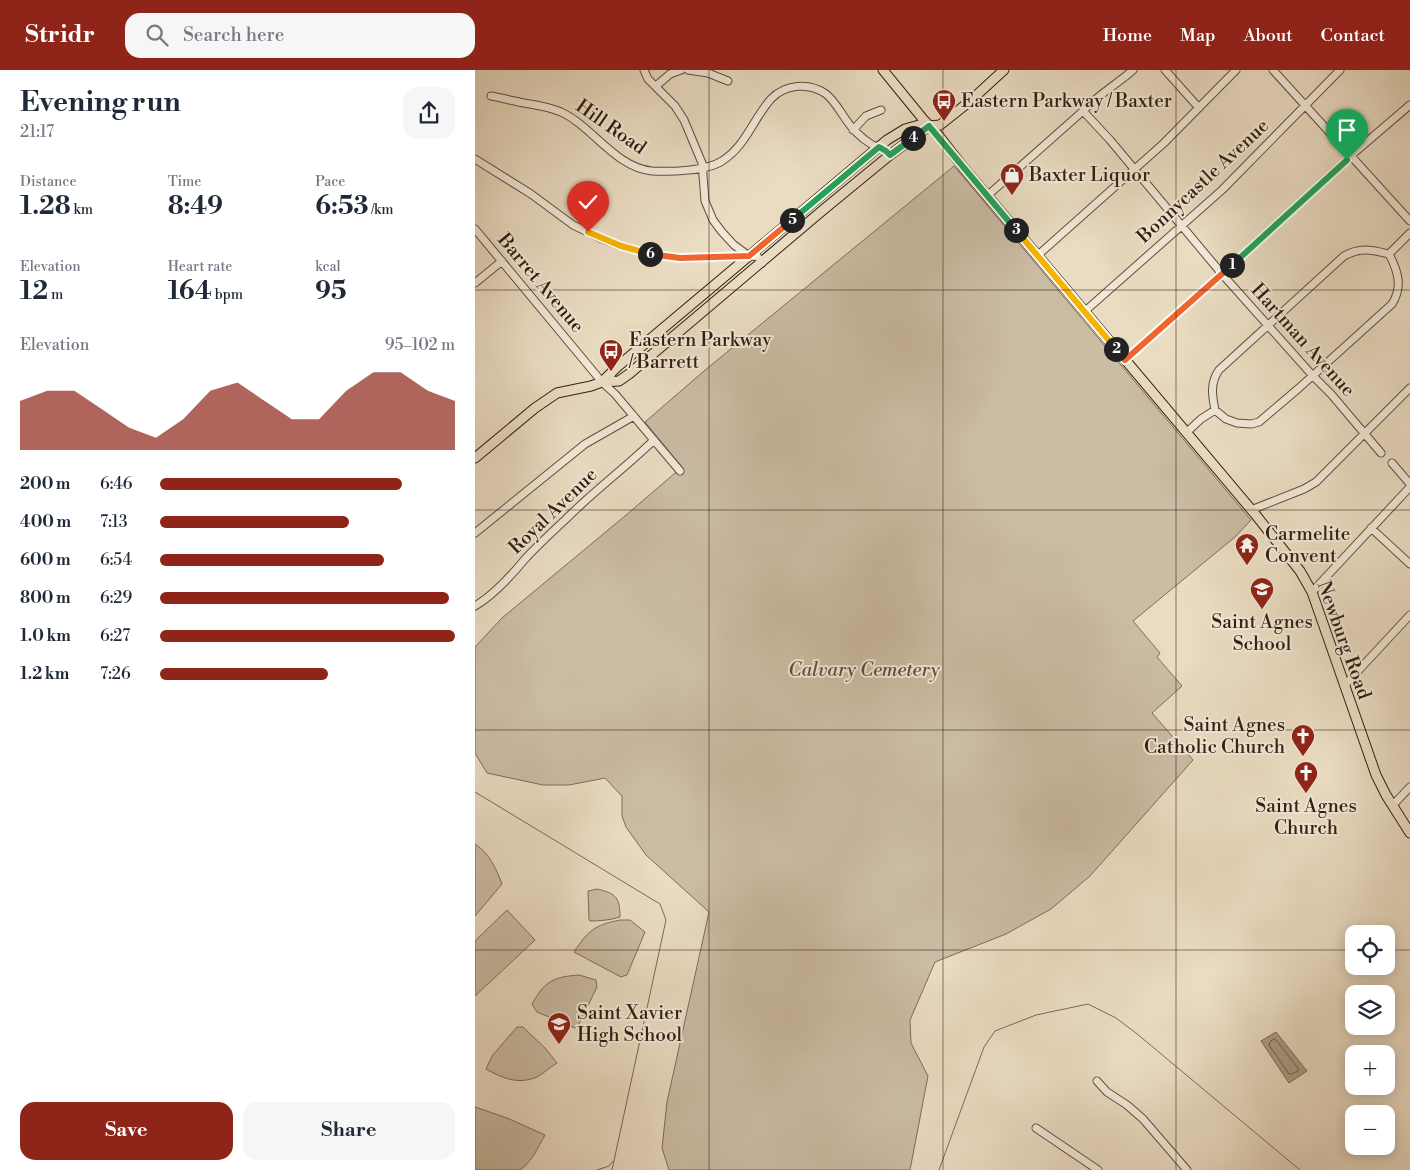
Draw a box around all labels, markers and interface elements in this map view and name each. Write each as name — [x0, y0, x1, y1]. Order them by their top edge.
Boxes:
search box — [125, 13, 475, 58]
text: Stridr — [25, 20, 95, 50]
icon: search — [143, 21, 171, 49]
text: Search here — [183, 23, 284, 47]
text: Home — [1103, 24, 1152, 47]
text: Map — [1180, 24, 1216, 47]
text: About — [1244, 24, 1293, 47]
text: Contact — [1321, 24, 1385, 47]
text: Evening run — [20, 85, 181, 120]
button: share — [403, 87, 455, 139]
bus stop icon: Eastern Parkway / Baxter — [931, 88, 957, 122]
place label: Eastern Parkway / Baxter — [961, 89, 1172, 113]
street label: Hill Road — [571, 94, 651, 160]
pin — [1326, 109, 1368, 160]
street label: Bonnycastle Avenue — [1131, 114, 1274, 249]
icon: arrive — [1333, 116, 1361, 144]
text: 21:17 — [20, 122, 54, 142]
pin: 4 — [901, 126, 925, 150]
text: 4 — [909, 129, 918, 147]
shop icon: Baxter Liquor — [999, 162, 1025, 196]
place label: Baxter Liquor — [1028, 163, 1150, 187]
text: Distance — [20, 173, 77, 191]
text: Time — [168, 173, 201, 191]
text: Pace — [315, 173, 345, 191]
pin — [567, 181, 609, 232]
icon: check — [574, 188, 602, 216]
text: 1.28 — [20, 191, 71, 222]
text: 8:49 — [168, 191, 223, 222]
text: 6:53 — [315, 191, 368, 222]
text: km — [71, 201, 93, 219]
text: /km — [368, 201, 394, 219]
pin: 5 — [779, 208, 805, 232]
text: 5 — [788, 211, 797, 229]
pin: 3 — [1003, 218, 1029, 242]
text: 3 — [1012, 221, 1021, 239]
street label: Barret Avenue — [492, 228, 590, 338]
pin: 6 — [637, 242, 663, 266]
text: 6 — [646, 245, 655, 263]
pin: 1 — [1219, 252, 1245, 278]
text: 1 — [1229, 256, 1236, 274]
text: Elevation — [20, 258, 81, 276]
text: Heart rate — [168, 258, 232, 276]
text: kcal — [315, 258, 341, 276]
text: 12 — [20, 276, 48, 307]
text: 164 — [168, 276, 212, 307]
text: 95 — [315, 276, 347, 307]
street label: Hartman Avenue — [1246, 278, 1360, 402]
text: m — [48, 286, 63, 304]
text: bpm — [212, 286, 243, 304]
place label: Eastern Parkway / Barrett — [628, 328, 772, 374]
text: Elevation — [20, 335, 89, 355]
text: 95–102 m — [385, 335, 455, 355]
pin: 2 — [1103, 336, 1129, 362]
bus stop icon: Eastern Parkway / Barrett — [598, 338, 624, 372]
text: 2 — [1112, 340, 1121, 358]
street label: Royal Avenue — [504, 463, 602, 559]
text: 200 m — [20, 474, 70, 494]
text: 6:46 — [100, 474, 133, 494]
text: 400 m — [20, 512, 71, 532]
text: 7:13 — [100, 512, 128, 532]
place label: Carmelite Convent — [1265, 522, 1350, 568]
temple icon: Carmelite Convent — [1234, 532, 1260, 566]
text: 600 m — [20, 550, 70, 570]
text: 6:54 — [100, 550, 132, 570]
school or university icon: Saint Agnes School — [1249, 576, 1275, 610]
street label: Newburg Road — [1312, 578, 1377, 703]
text: 800 m — [20, 588, 71, 608]
text: 6:29 — [100, 588, 132, 608]
place label: Saint Agnes School — [1211, 610, 1313, 656]
text: 1.0 km — [20, 626, 71, 646]
text: 6:27 — [100, 626, 130, 646]
park label: Calvary Cemetery — [788, 658, 941, 682]
text: 1.2 km — [20, 664, 69, 684]
text: 7:26 — [100, 664, 131, 684]
place label: Saint Agnes Catholic Church — [1144, 713, 1285, 759]
church icon: Saint Agnes Catholic Church — [1290, 723, 1316, 757]
church icon: Saint Agnes Church — [1293, 760, 1319, 794]
place label: Saint Agnes Church — [1255, 794, 1357, 840]
map controls — [1345, 925, 1395, 1155]
button: locate — [1345, 925, 1395, 975]
button: layers — [1345, 985, 1395, 1035]
place label: Saint Xavier High School — [577, 1001, 683, 1047]
school or university icon: Saint Xavier High School — [546, 1011, 572, 1045]
button: + — [1345, 1045, 1395, 1095]
button: Save — [20, 1102, 233, 1160]
button: Share — [243, 1102, 455, 1160]
button: − — [1345, 1105, 1395, 1155]

